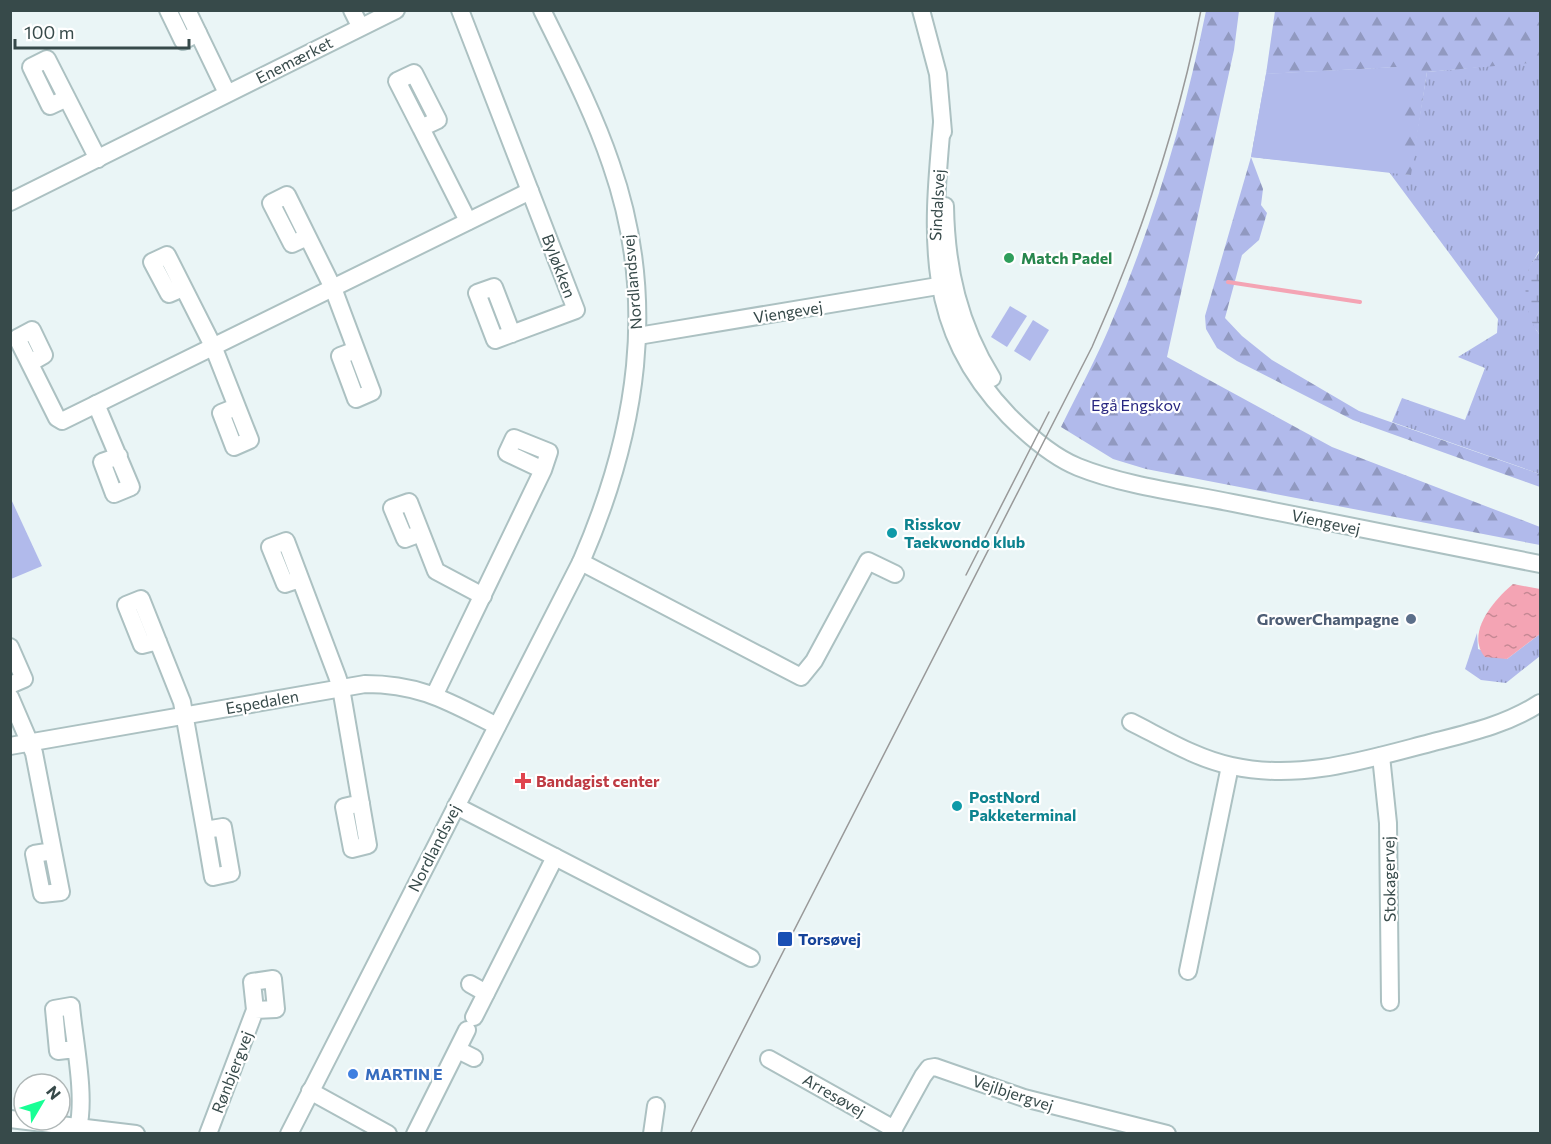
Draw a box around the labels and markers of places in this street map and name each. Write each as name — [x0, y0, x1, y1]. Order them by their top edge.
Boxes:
place label: Match Padel — [1021, 248, 1112, 267]
marker: Match Padel — [1002, 251, 1016, 265]
place label: Risskov Taekwondo klub — [904, 514, 1025, 551]
marker: Risskov Taekwondo klub — [885, 526, 899, 540]
place label: GrowerChampagne — [1257, 609, 1399, 628]
marker: GrowerChampagne — [1404, 612, 1418, 626]
place label: Bandagist center — [536, 771, 660, 790]
marker: Bandagist center — [514, 772, 532, 790]
place label: PostNord Pakketerminal — [969, 787, 1076, 824]
marker: PostNord Pakketerminal — [950, 799, 964, 813]
place label: Torsøvej — [798, 929, 861, 948]
marker: Torsøvej — [776, 930, 794, 948]
place label: MARTIN E — [365, 1064, 443, 1083]
marker: MARTIN E — [346, 1067, 360, 1081]

